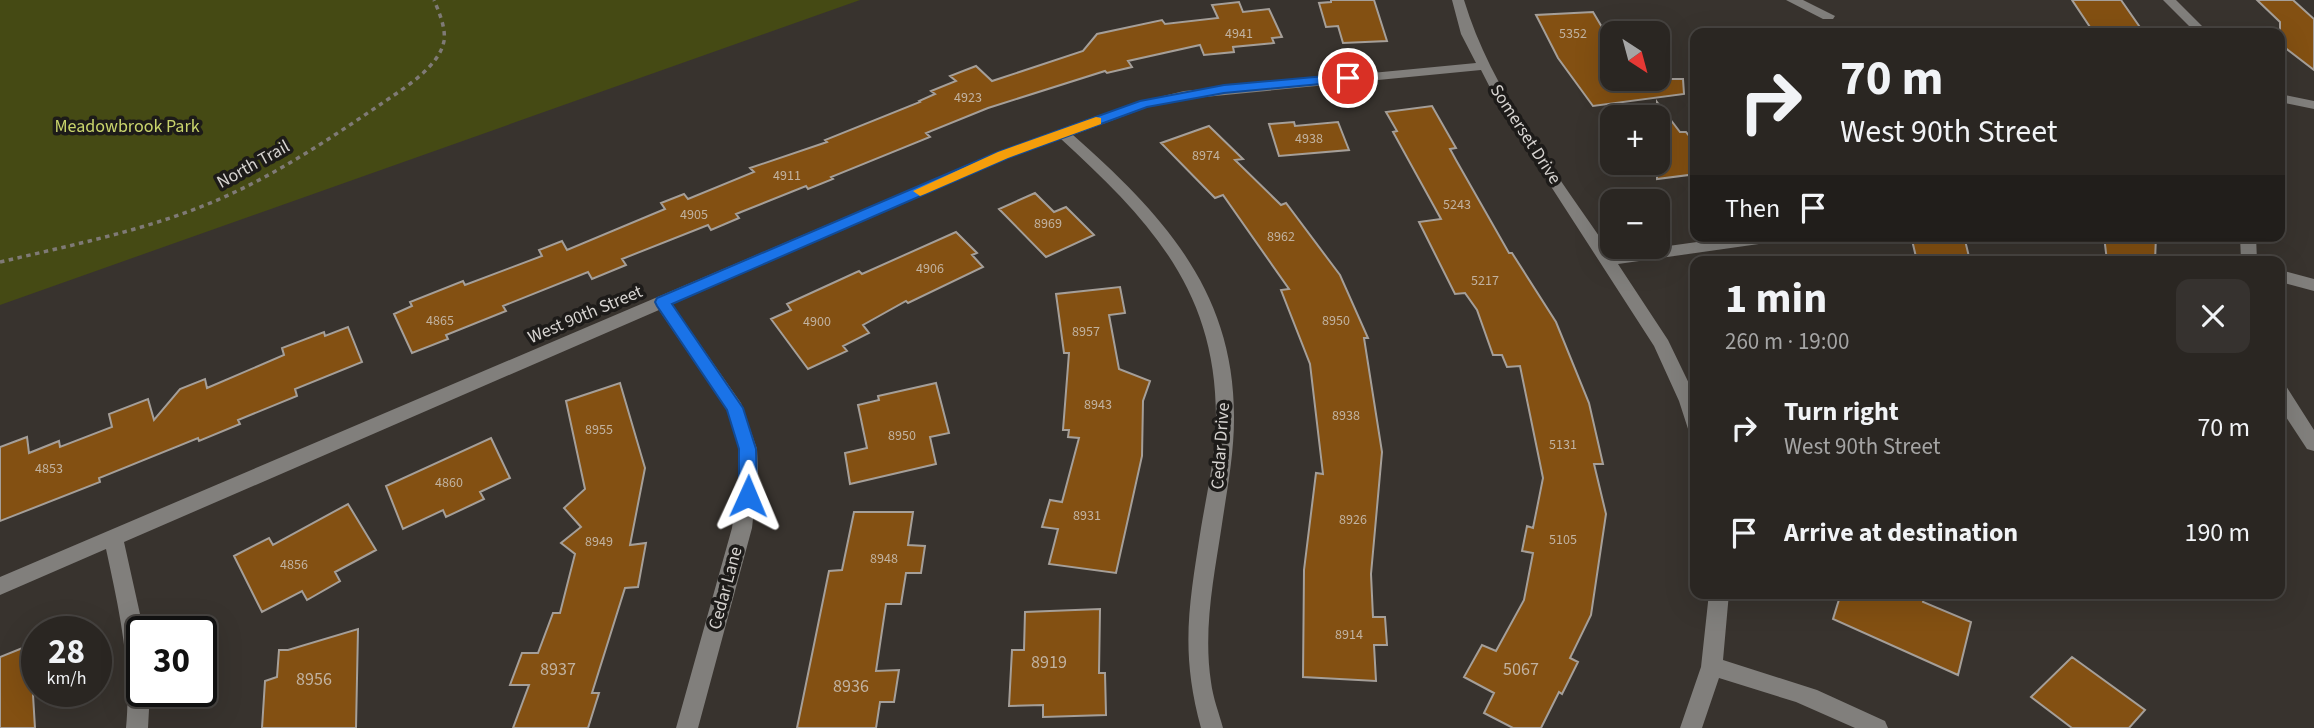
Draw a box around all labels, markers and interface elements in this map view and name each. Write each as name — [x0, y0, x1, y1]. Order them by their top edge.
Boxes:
north arrow — [1600, 21, 1670, 91]
map controls — [1600, 21, 1670, 259]
house number: 4941 — [1225, 24, 1253, 44]
house number: 5352 — [1559, 24, 1587, 44]
text: 70 m — [1840, 44, 1944, 114]
pin — [1318, 48, 1378, 108]
icon: right — [1725, 56, 1816, 147]
icon: arrive — [1329, 59, 1367, 97]
street label: Somerset Drive — [1484, 79, 1567, 189]
house number: 4923 — [954, 88, 982, 108]
button: + — [1600, 105, 1670, 175]
text: West 90th Street — [1840, 109, 2058, 155]
park label: Meadowbrook Park — [54, 114, 200, 139]
house number: 4938 — [1295, 129, 1323, 149]
street label: North Trail — [212, 134, 294, 195]
house number: 8974 — [1192, 146, 1220, 166]
house number: 4911 — [773, 166, 801, 186]
button: − — [1600, 189, 1670, 259]
icon: arrive — [1794, 189, 1832, 227]
text: Then — [1725, 190, 1780, 227]
house number: 5243 — [1443, 195, 1471, 215]
house number: 4905 — [680, 205, 708, 225]
house number: 8969 — [1034, 214, 1062, 234]
house number: 8962 — [1267, 227, 1295, 247]
house number: 4906 — [916, 259, 944, 279]
text: 1 min — [1725, 269, 1827, 329]
house number: 5217 — [1471, 271, 1499, 291]
street label: West 90th Street — [524, 279, 646, 350]
button: close — [2176, 279, 2250, 353]
house number: 4865 — [426, 311, 454, 331]
house number: 8950 — [1322, 311, 1350, 331]
house number: 4900 — [803, 312, 831, 332]
house number: 8957 — [1072, 322, 1100, 342]
text: 260 m · 19:00 — [1725, 325, 1849, 358]
text: Turn right — [1784, 393, 1899, 430]
house number: 8943 — [1084, 395, 1112, 415]
street label: Cedar Drive — [1205, 402, 1236, 490]
house number: 8938 — [1332, 406, 1360, 426]
icon: right — [1725, 409, 1763, 447]
text: 70 m — [2197, 409, 2250, 446]
house number: 8955 — [585, 420, 613, 440]
house number: 8950 — [888, 426, 916, 446]
text: West 90th Street — [1784, 430, 1940, 463]
house number: 5131 — [1549, 435, 1577, 455]
house number: 4853 — [35, 459, 63, 479]
position arrow — [711, 459, 785, 533]
house number: 4860 — [435, 473, 463, 493]
house number: 8931 — [1073, 506, 1101, 526]
house number: 8926 — [1339, 510, 1367, 530]
icon: arrive — [1725, 514, 1763, 552]
text: Arrive at destination — [1784, 514, 2018, 551]
text: 190 m — [2184, 514, 2250, 551]
house number: 5105 — [1549, 530, 1577, 550]
house number: 8949 — [585, 532, 613, 552]
street label: Cedar Lane — [702, 544, 749, 632]
house number: 8948 — [870, 549, 898, 569]
house number: 4856 — [280, 555, 308, 575]
speed limit sign: 30 — [126, 616, 217, 707]
house number: 8914 — [1335, 625, 1363, 645]
text: 28 — [48, 627, 85, 677]
house number: 8919 — [1031, 650, 1067, 675]
house number: 8937 — [540, 657, 576, 682]
house number: 5067 — [1503, 657, 1539, 682]
text: km/h — [47, 666, 86, 691]
house number: 8956 — [296, 667, 332, 692]
house number: 8936 — [833, 674, 869, 699]

